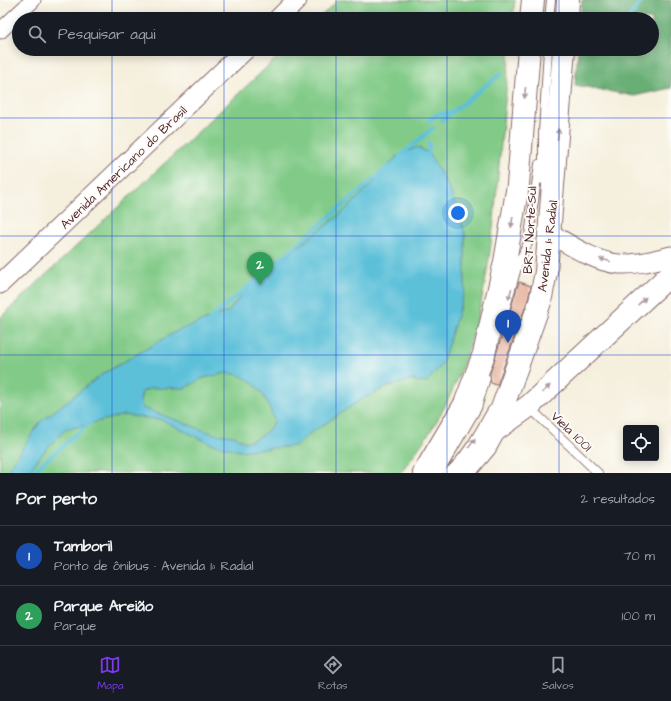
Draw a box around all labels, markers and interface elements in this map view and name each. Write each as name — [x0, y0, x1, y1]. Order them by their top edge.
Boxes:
search box — [12, 12, 659, 56]
icon: search — [26, 23, 48, 45]
text: Pesquisar aqui — [58, 24, 155, 45]
one-way arrow — [522, 87, 529, 99]
street label: Avenida Americano do Brasil — [56, 102, 191, 233]
one-way arrow — [555, 128, 562, 140]
street label: BRT Norte-Sul — [519, 186, 541, 274]
street label: Avenida 1ª Radial — [533, 199, 563, 293]
your location — [448, 203, 468, 223]
one-way arrow — [509, 216, 515, 228]
pin: 2 — [247, 252, 273, 285]
one-way arrow — [599, 257, 611, 263]
one-way arrow — [507, 288, 513, 300]
one-way arrow — [637, 297, 647, 306]
pin: 1 — [495, 310, 521, 343]
one-way arrow — [541, 385, 551, 394]
street label: Viela 1001 — [547, 408, 596, 456]
map controls — [623, 425, 659, 461]
button: locate — [623, 425, 659, 461]
one-way arrow — [468, 438, 476, 448]
text: Por perto — [16, 487, 97, 511]
text: 2 resultados — [581, 490, 655, 508]
text: Tamboril — [54, 536, 112, 557]
text: 1 — [28, 547, 30, 565]
text: 70 m — [623, 547, 655, 565]
text: Ponto de ônibus · Avenida 1ª Radial — [54, 557, 254, 575]
text: Parque Areião — [54, 596, 153, 617]
text: 2 — [25, 607, 33, 625]
text: 100 m — [622, 607, 655, 625]
text: Parque — [54, 617, 96, 635]
tab: Mapa — [97, 654, 124, 693]
tab: Rotas — [318, 654, 348, 693]
tab: Salvos — [542, 654, 574, 693]

